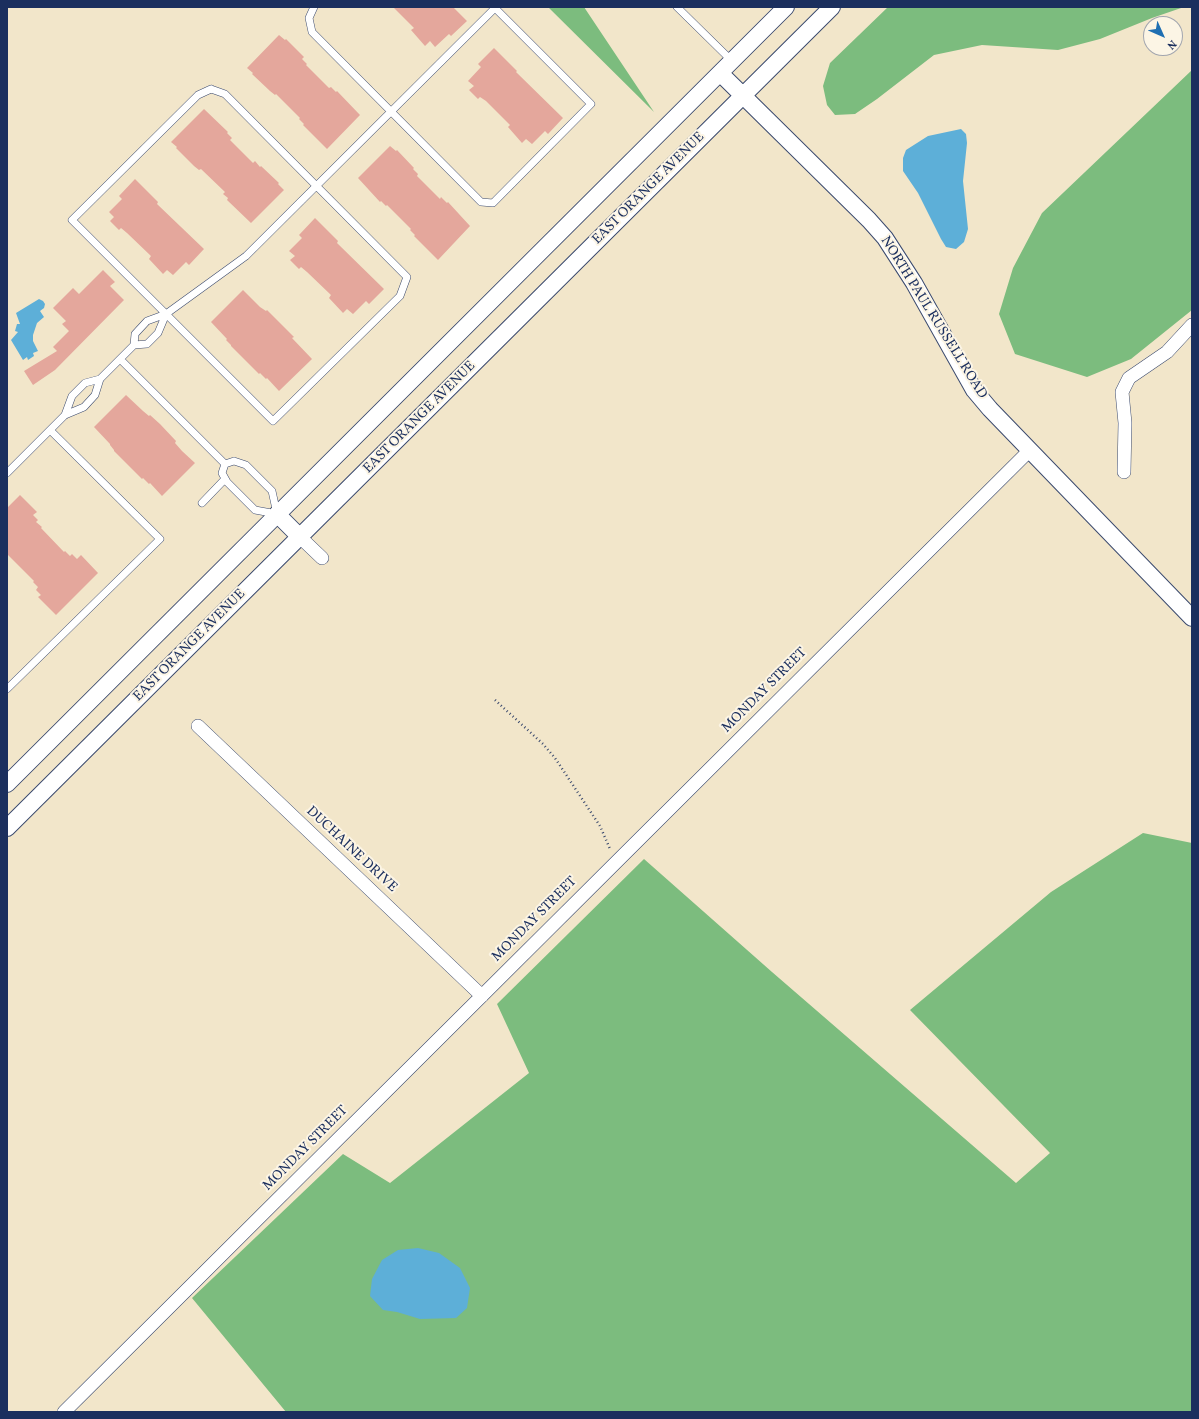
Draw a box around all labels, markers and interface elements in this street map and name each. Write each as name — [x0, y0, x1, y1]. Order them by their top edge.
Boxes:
north arrow — [1143, 16, 1183, 56]
text: N — [1163, 36, 1179, 52]
street label: EAST ORANGE AVENUE — [589, 129, 709, 249]
street label: NORTH PAUL RUSSELL ROAD — [876, 234, 990, 402]
street label: EAST ORANGE AVENUE — [360, 358, 480, 478]
street label: EAST ORANGE AVENUE — [130, 586, 250, 706]
street label: MONDAY STREET — [719, 645, 811, 737]
street label: DUCHAINE DRIVE — [302, 803, 400, 897]
street label: MONDAY STREET — [489, 874, 581, 966]
street label: MONDAY STREET — [260, 1103, 352, 1195]

